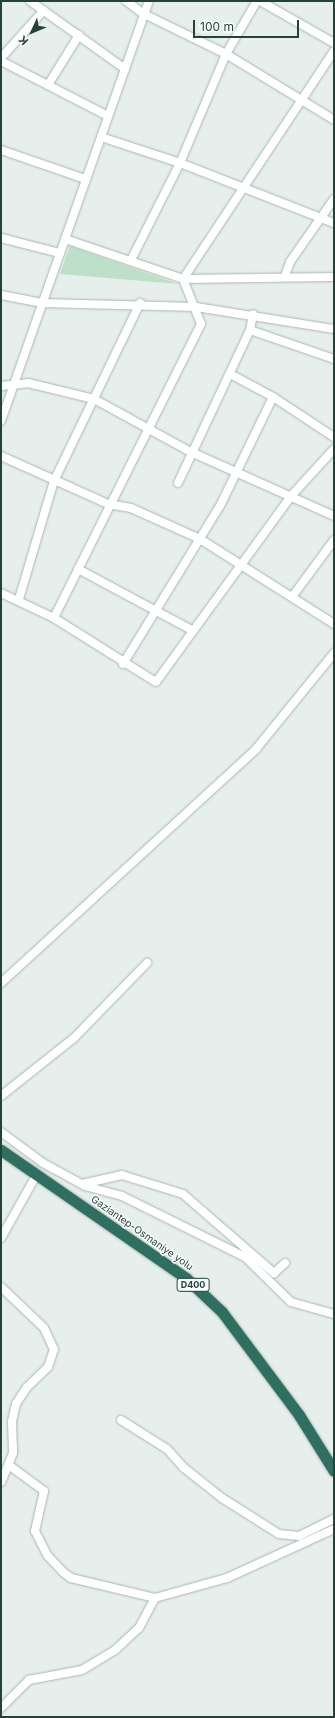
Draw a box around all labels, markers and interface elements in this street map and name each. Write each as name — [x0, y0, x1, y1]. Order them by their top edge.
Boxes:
north arrow — [12, 12, 52, 52]
scale bar — [195, 12, 301, 38]
text: 100 m — [200, 19, 234, 34]
text: K — [16, 33, 31, 48]
street label: Gaziantep-Osmaniye yolu — [89, 1193, 195, 1273]
road number: D400 — [176, 1278, 210, 1292]

